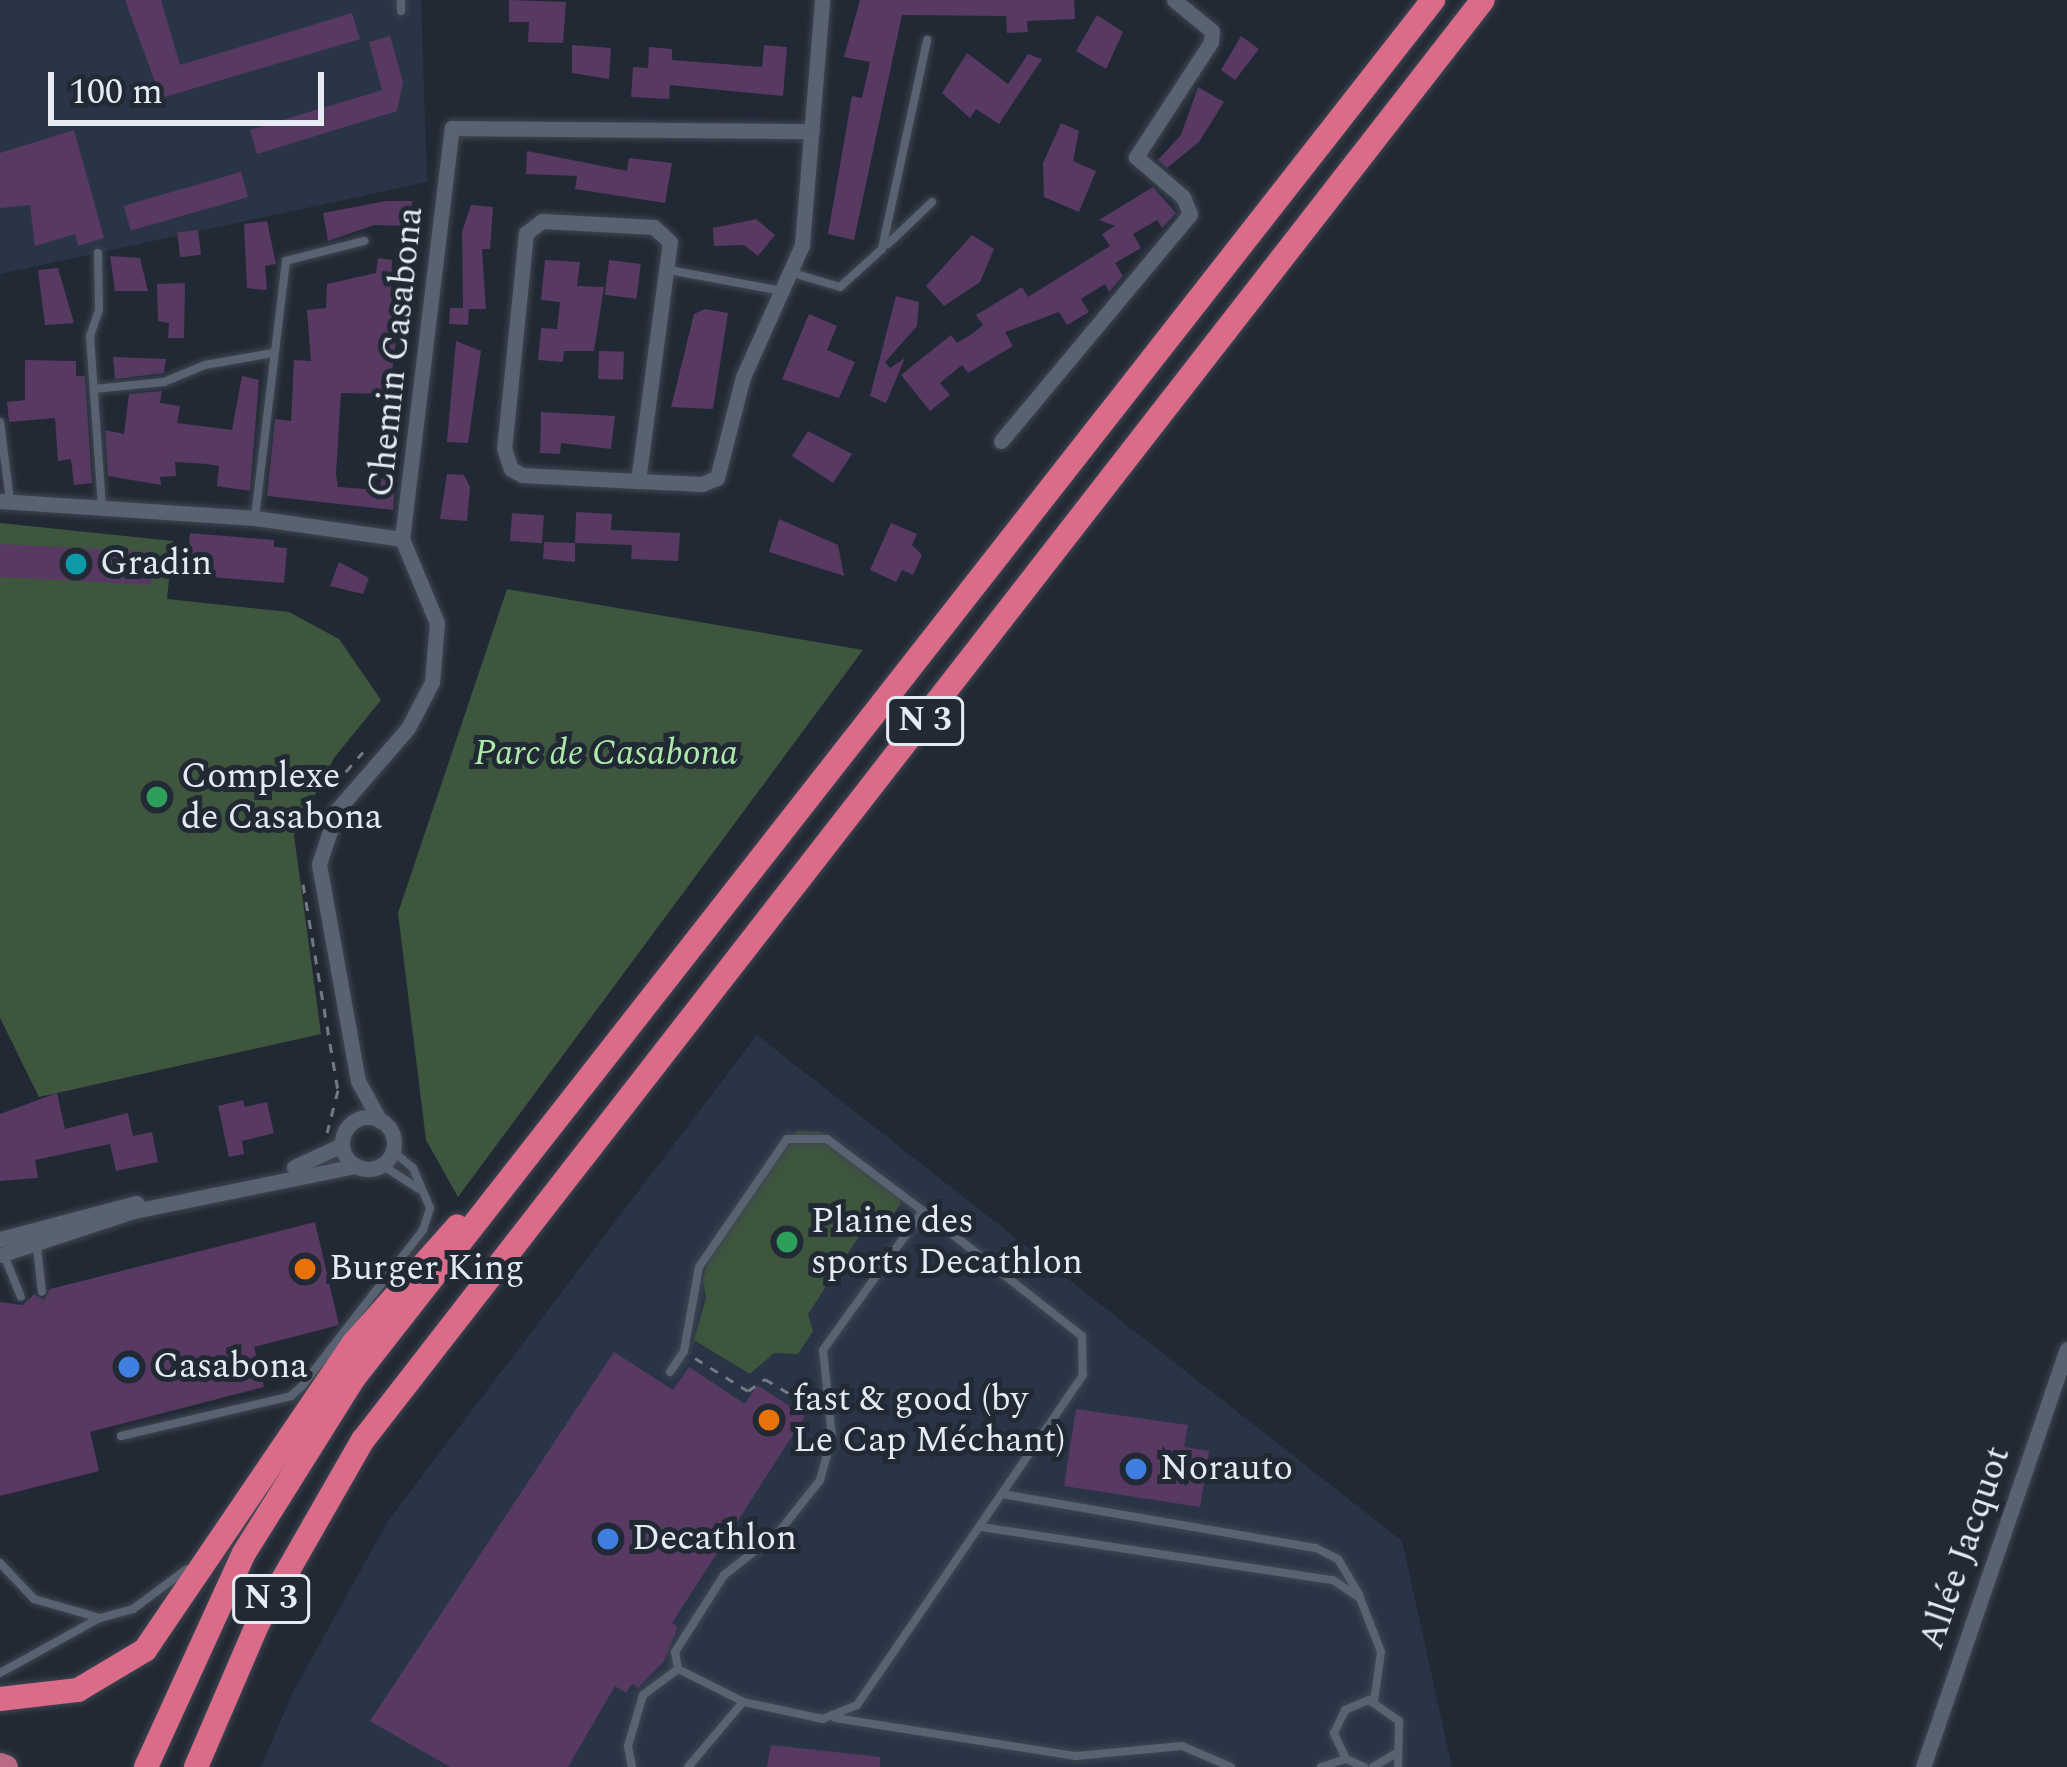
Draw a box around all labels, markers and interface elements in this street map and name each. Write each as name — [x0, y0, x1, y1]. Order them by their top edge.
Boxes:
scale bar — [54, 48, 330, 122]
text: 100 m — [69, 65, 163, 120]
street label: Chemin Casabona — [359, 205, 433, 499]
place label: Gradin — [100, 542, 212, 586]
marker: Gradin — [63, 551, 89, 577]
road number: N 3 — [886, 694, 964, 748]
park label: Parc de Casabona — [474, 732, 738, 776]
place label: Complexe de Casabona — [181, 754, 382, 839]
marker: Complexe de Casabona — [144, 784, 170, 810]
place label: Plaine des sports Decathlon — [811, 1199, 1083, 1284]
marker: Plaine des sports Decathlon — [774, 1229, 800, 1255]
place label: Burger King — [329, 1247, 524, 1291]
marker: Burger King — [292, 1256, 318, 1282]
place label: Casabona — [153, 1345, 308, 1389]
marker: Casabona — [116, 1354, 142, 1380]
place label: fast & good (by Le Cap Méchant) — [793, 1377, 1065, 1462]
marker: fast & good (by Le Cap Méchant) — [756, 1407, 782, 1433]
street label: Allée Jacquot — [1910, 1441, 2020, 1655]
place label: Norauto — [1160, 1447, 1293, 1491]
marker: Norauto — [1123, 1456, 1149, 1482]
place label: Decathlon — [632, 1517, 797, 1561]
marker: Decathlon — [595, 1526, 621, 1552]
road number: N 3 — [232, 1572, 310, 1626]

